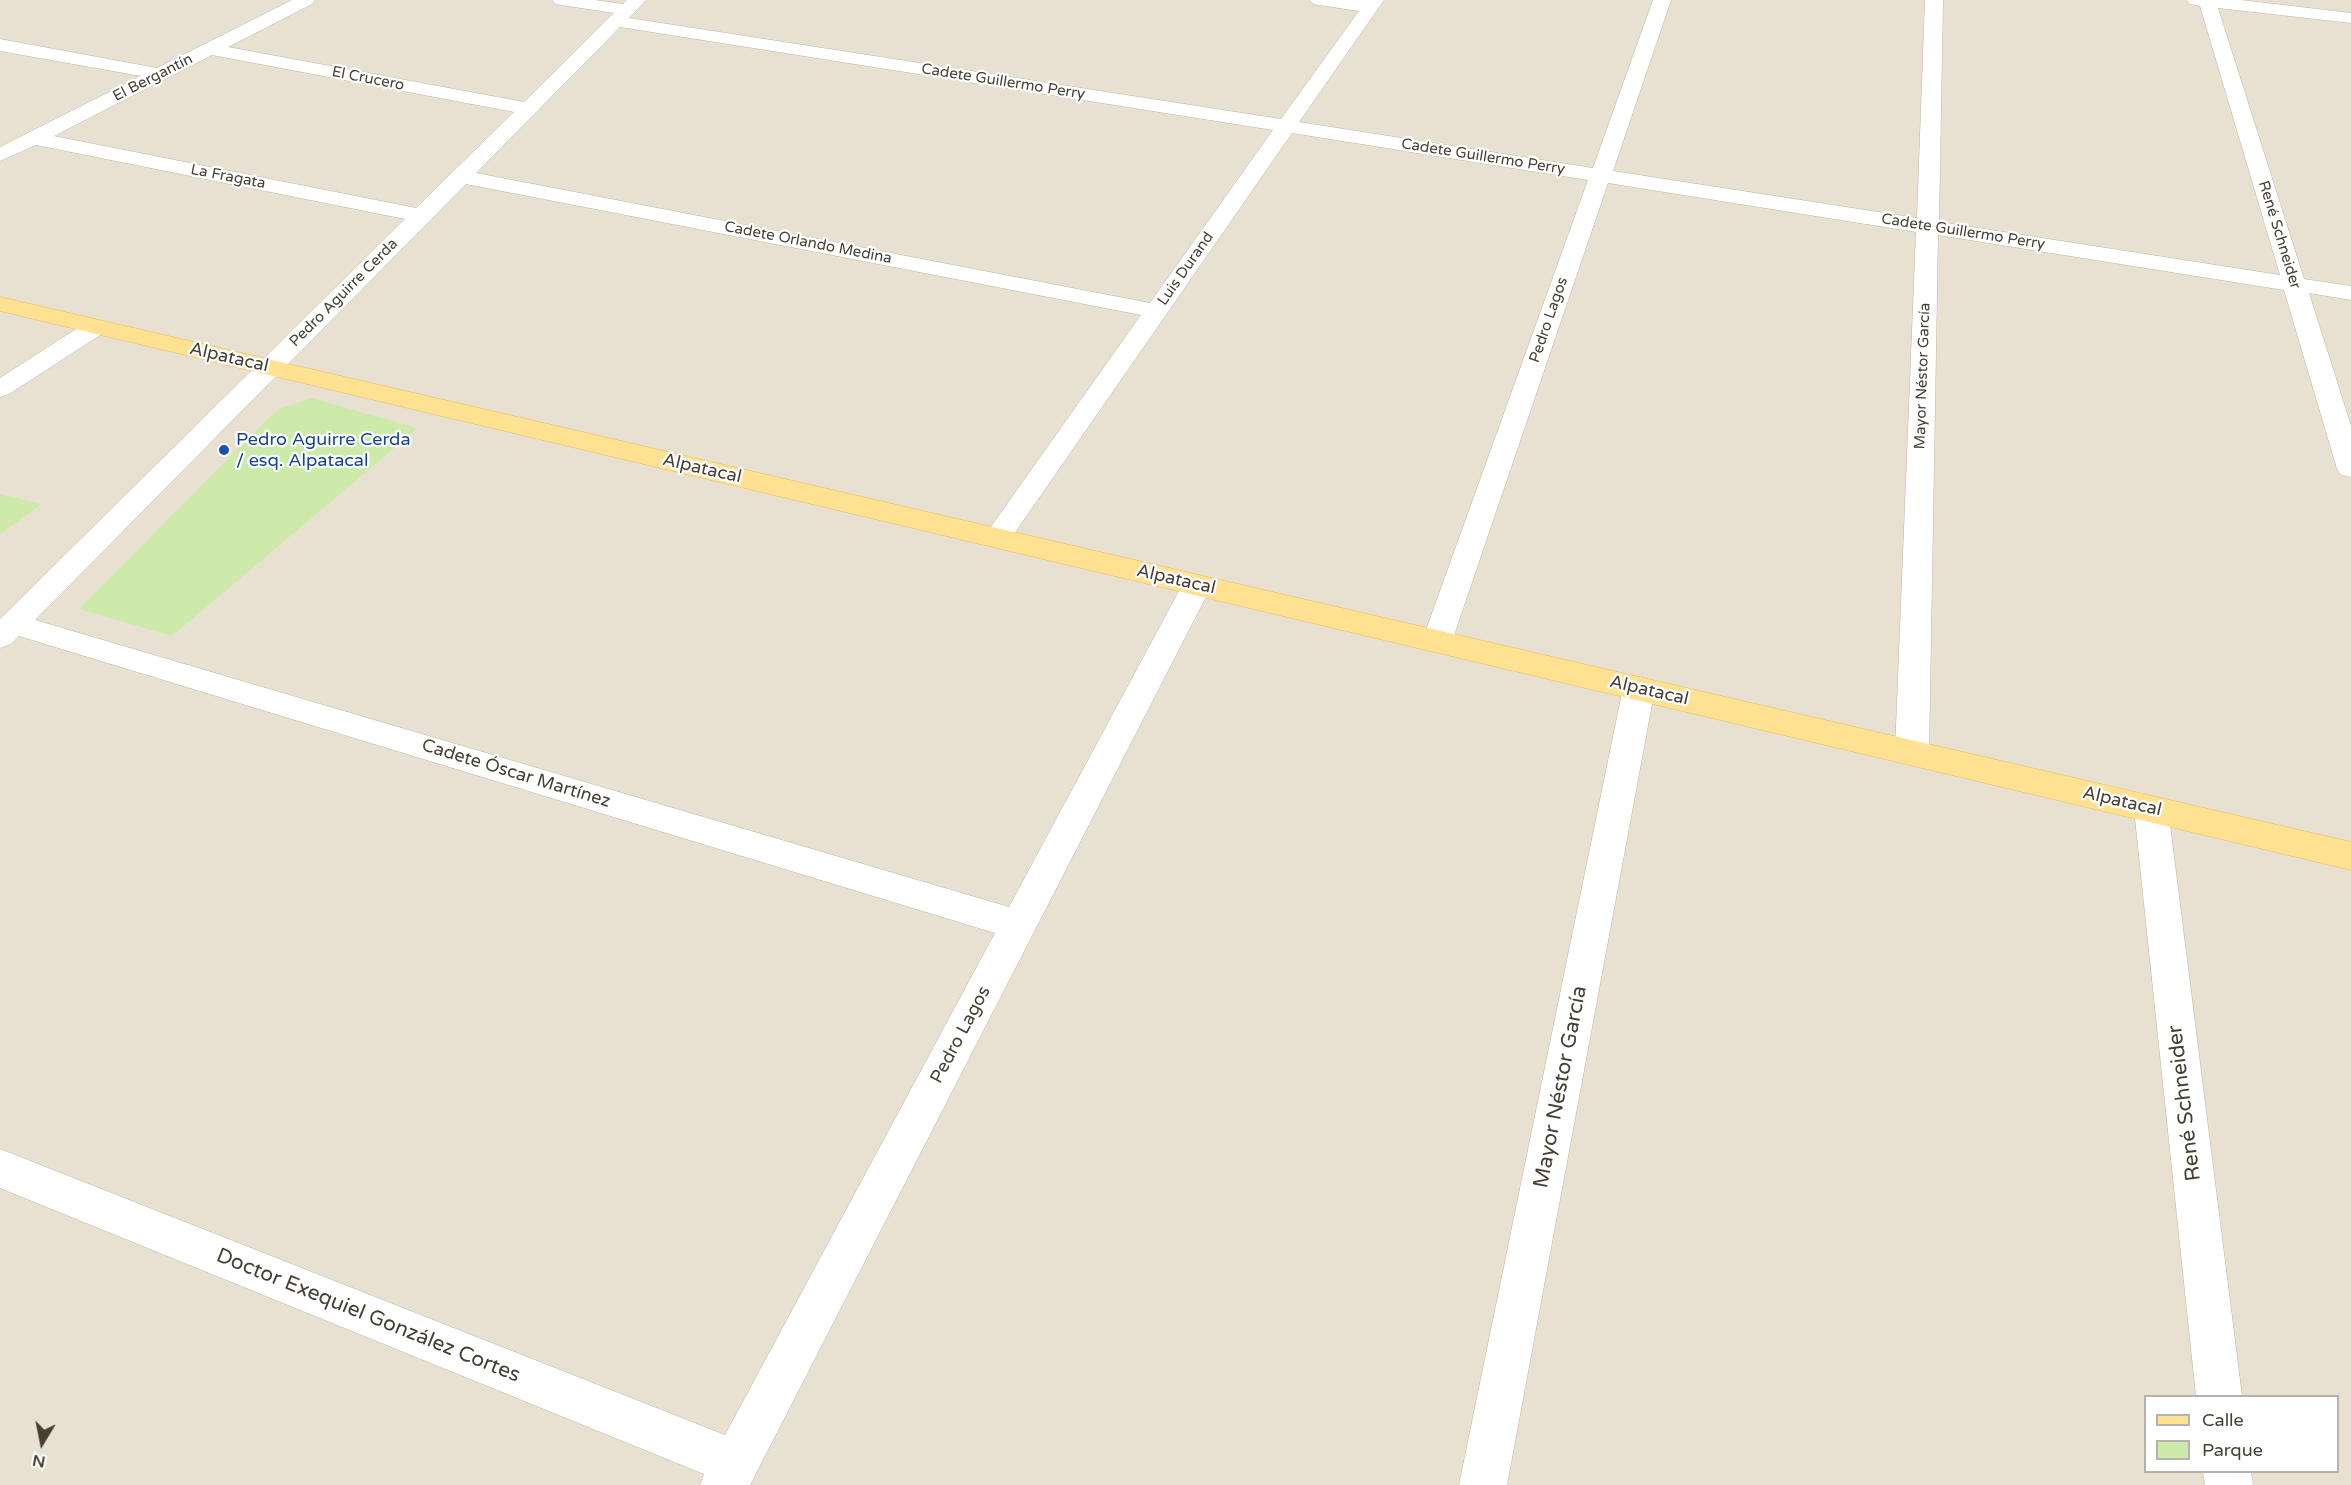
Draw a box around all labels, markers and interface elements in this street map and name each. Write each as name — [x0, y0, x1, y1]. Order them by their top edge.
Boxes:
street label: El Bergantín — [110, 50, 196, 106]
street label: Cadete Guillermo Perry — [920, 60, 1086, 104]
street label: El Crucero — [330, 63, 406, 95]
street label: Cadete Guillermo Perry — [1400, 135, 1566, 179]
street label: La Fragata — [189, 161, 267, 193]
street label: René Schneider — [2254, 179, 2304, 291]
street label: Cadete Guillermo Perry — [1880, 210, 2046, 254]
street label: Cadete Orlando Medina — [723, 218, 893, 268]
street label: Luis Durand — [1154, 229, 1218, 309]
street label: Pedro Aguirre Cerda — [286, 235, 402, 351]
street label: Pedro Lagos — [1526, 275, 1572, 365]
street label: Mayor Néstor García — [1911, 302, 1935, 450]
street label: Alpatacal — [187, 338, 271, 378]
place label: Pedro Aguirre Cerda / esq. Alpatacal — [236, 429, 411, 472]
marker: Pedro Aguirre Cerda / esq. Alpatacal — [217, 443, 231, 457]
street label: Alpatacal — [660, 449, 744, 489]
street label: Alpatacal — [1134, 560, 1218, 600]
street label: Alpatacal — [1607, 671, 1691, 711]
street label: Cadete Óscar Martínez — [419, 735, 613, 813]
street label: Alpatacal — [2080, 782, 2164, 822]
street label: Pedro Lagos — [926, 983, 996, 1087]
street label: Mayor Néstor García — [1529, 984, 1593, 1190]
street label: René Schneider — [2163, 1024, 2207, 1182]
street label: Doctor Exequiel González Cortes — [212, 1243, 524, 1389]
legend — [2144, 1395, 2339, 1473]
text: Calle — [2202, 1409, 2244, 1431]
north arrow — [12, 1413, 72, 1473]
text: Parque — [2202, 1439, 2263, 1461]
text: N — [31, 1450, 47, 1472]

